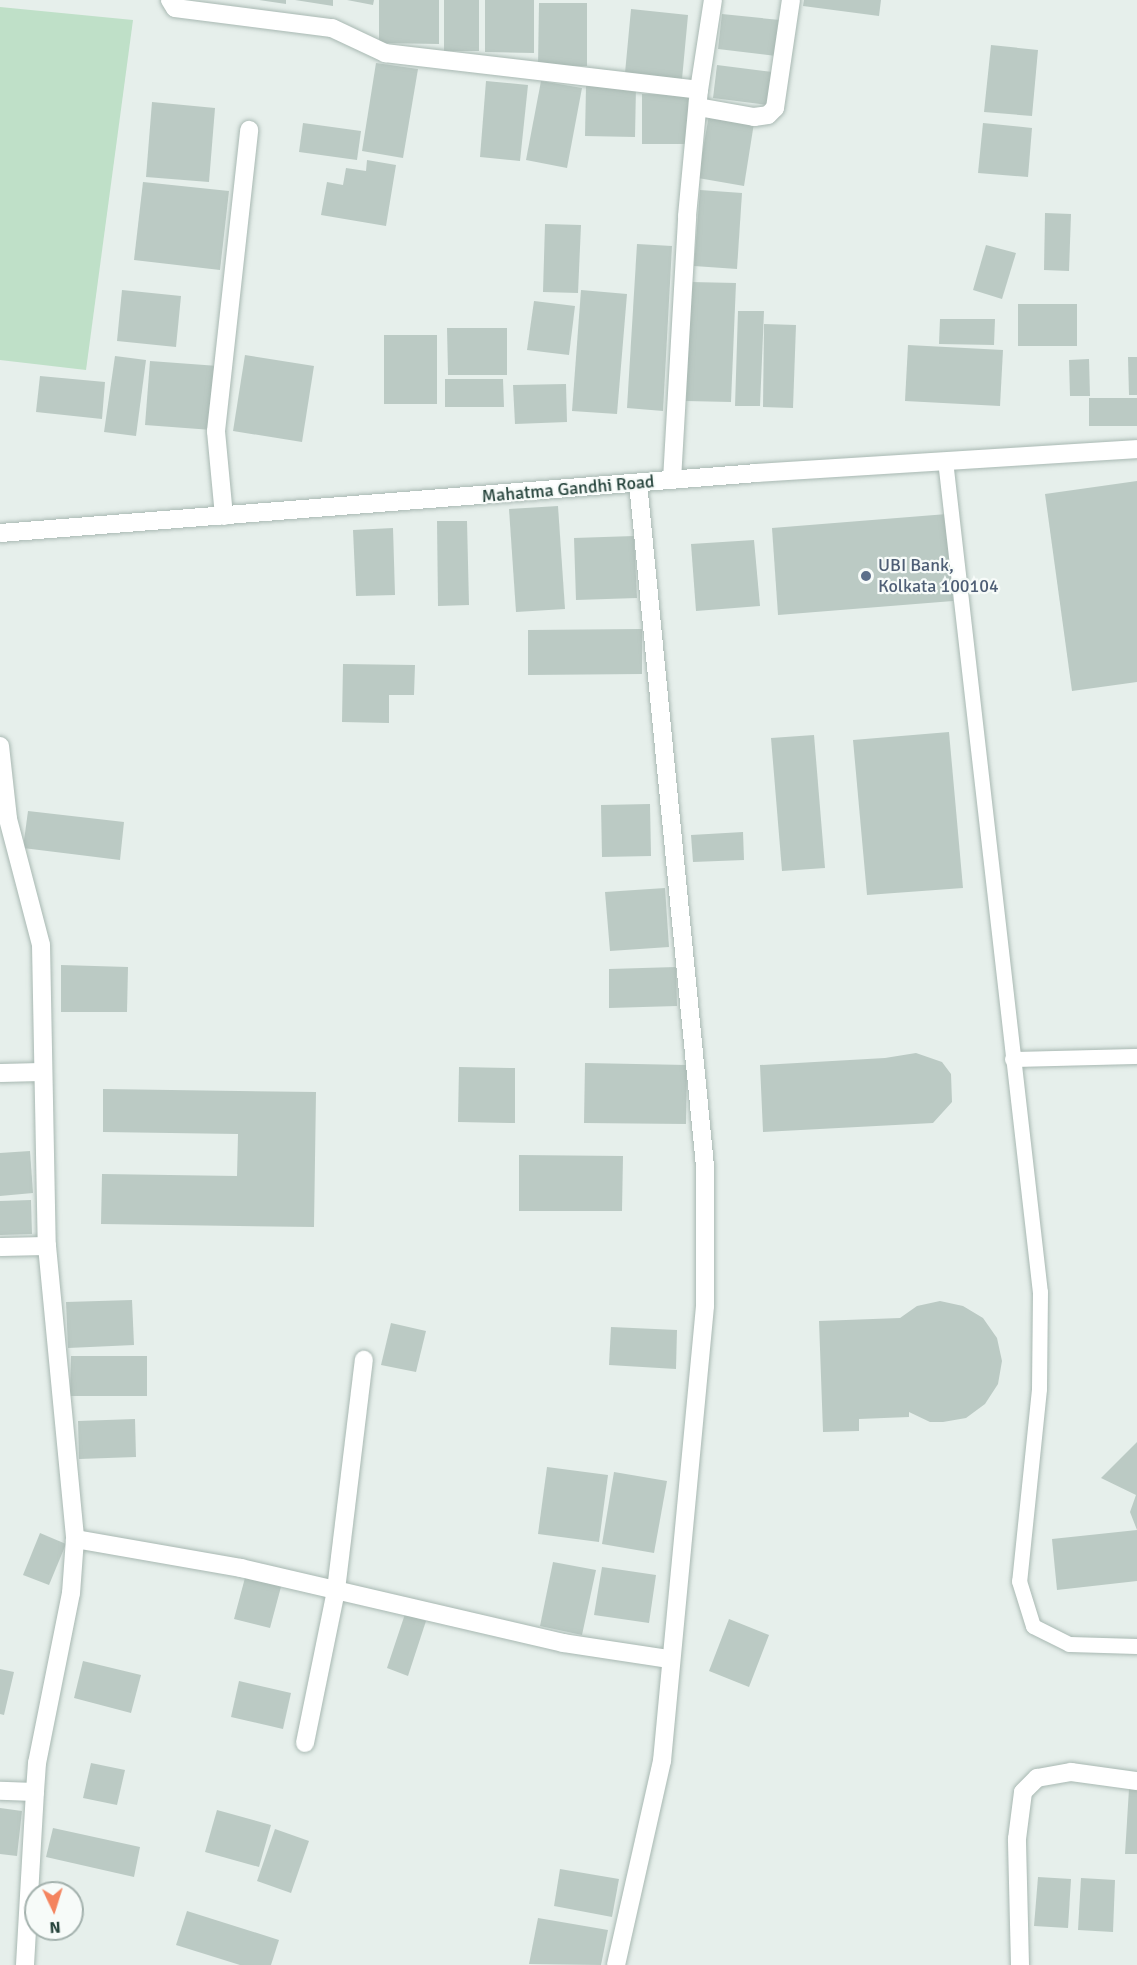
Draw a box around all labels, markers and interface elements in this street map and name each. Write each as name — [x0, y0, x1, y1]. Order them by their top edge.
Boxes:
street label: Mahatma Gandhi Road — [481, 471, 655, 507]
place label: UBI Bank, Kolkata 100104 — [878, 555, 999, 598]
marker: UBI Bank, Kolkata 100104 — [859, 569, 873, 583]
north arrow — [24, 1881, 84, 1941]
text: N — [49, 1917, 61, 1937]

